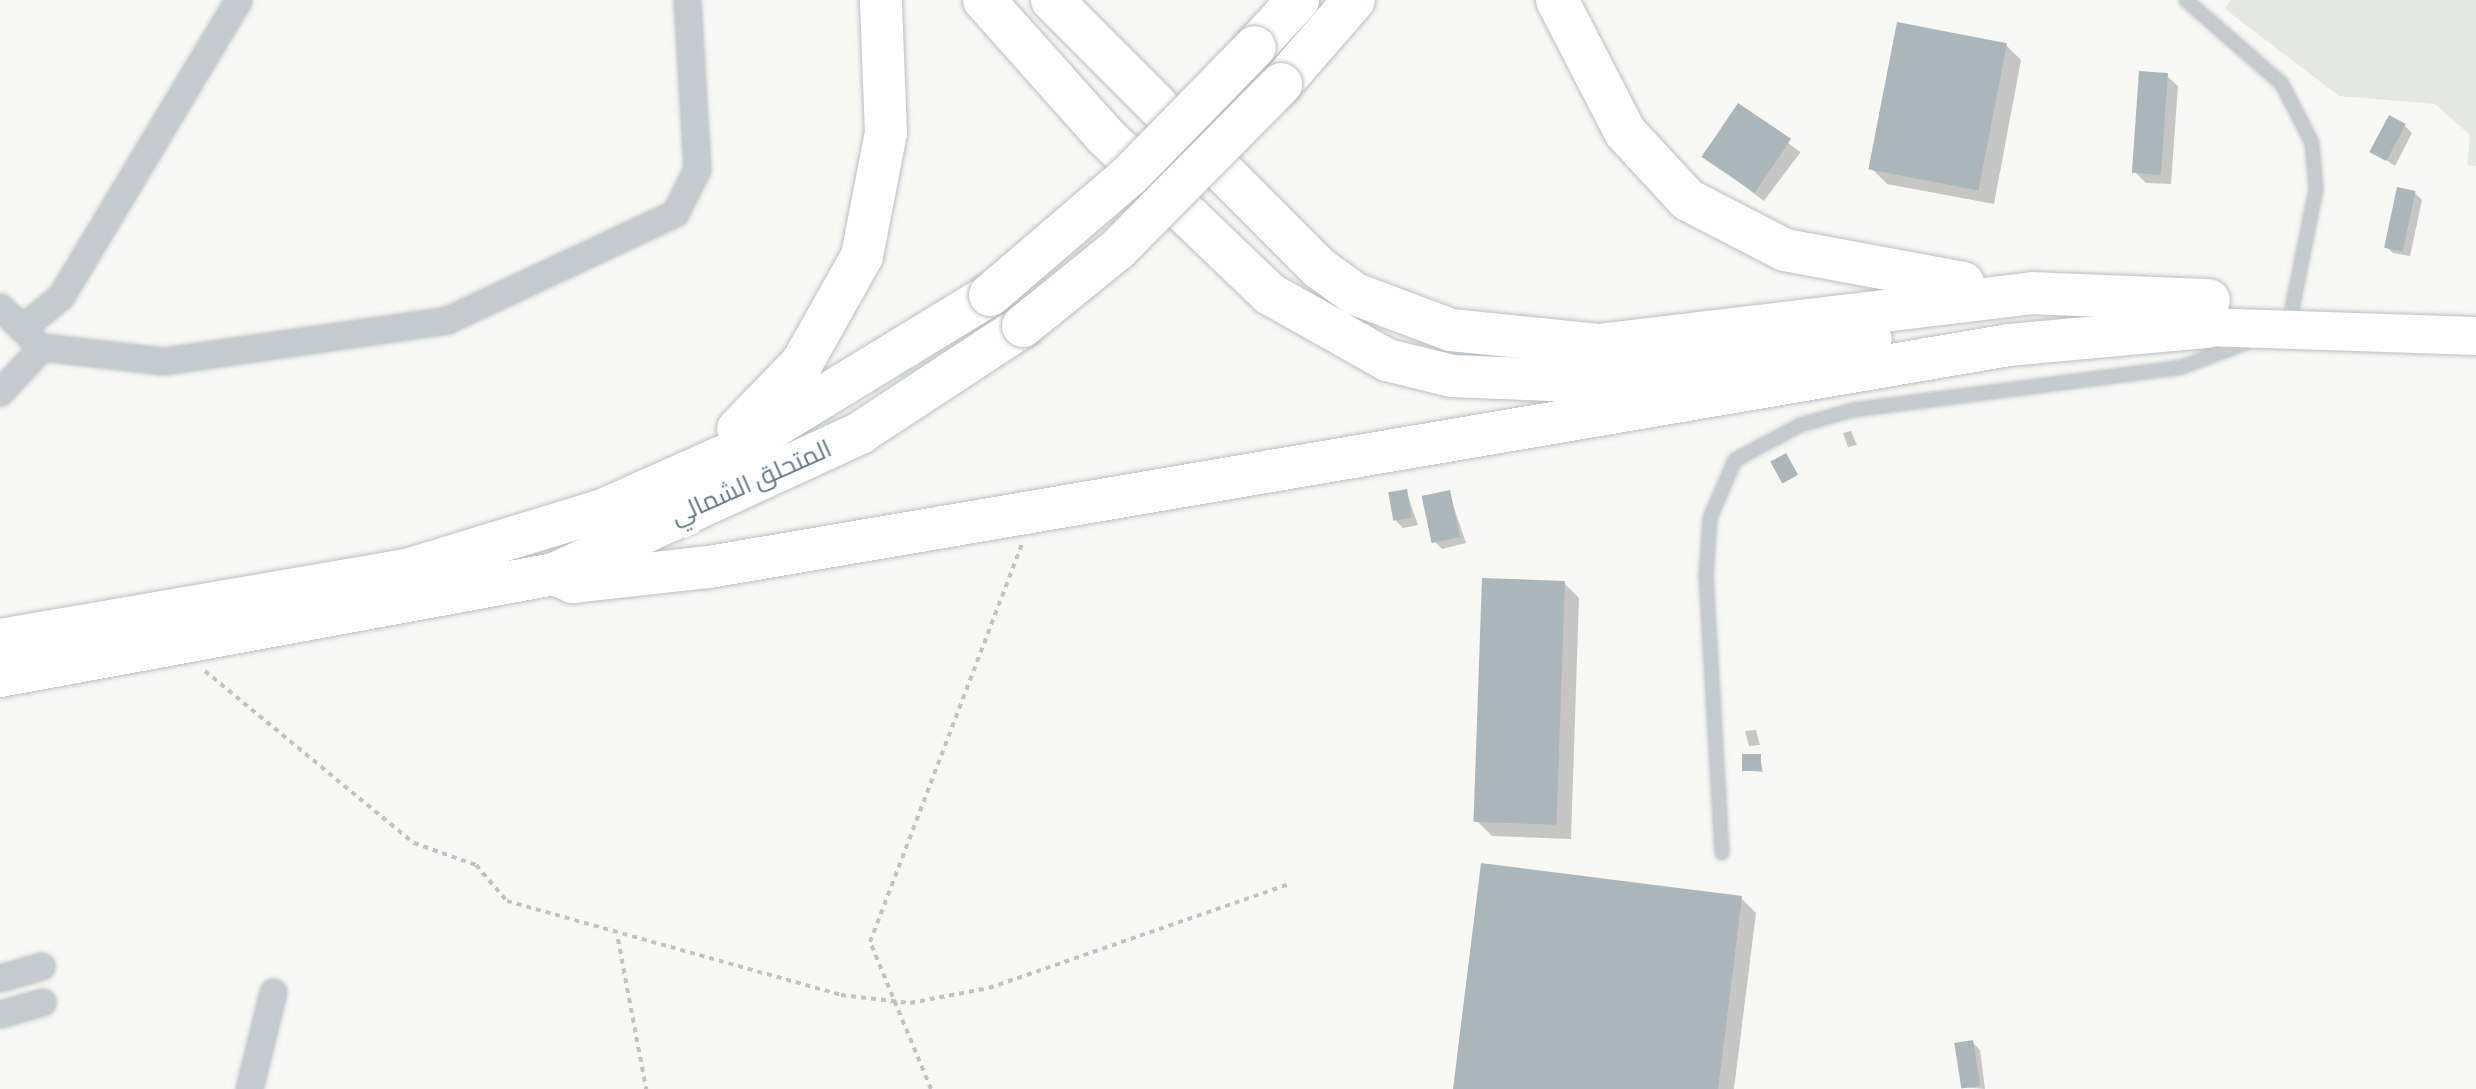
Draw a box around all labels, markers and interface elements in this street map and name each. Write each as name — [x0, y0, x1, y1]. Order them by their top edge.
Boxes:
street label: المتحلق الشمالي — [666, 433, 836, 531]

